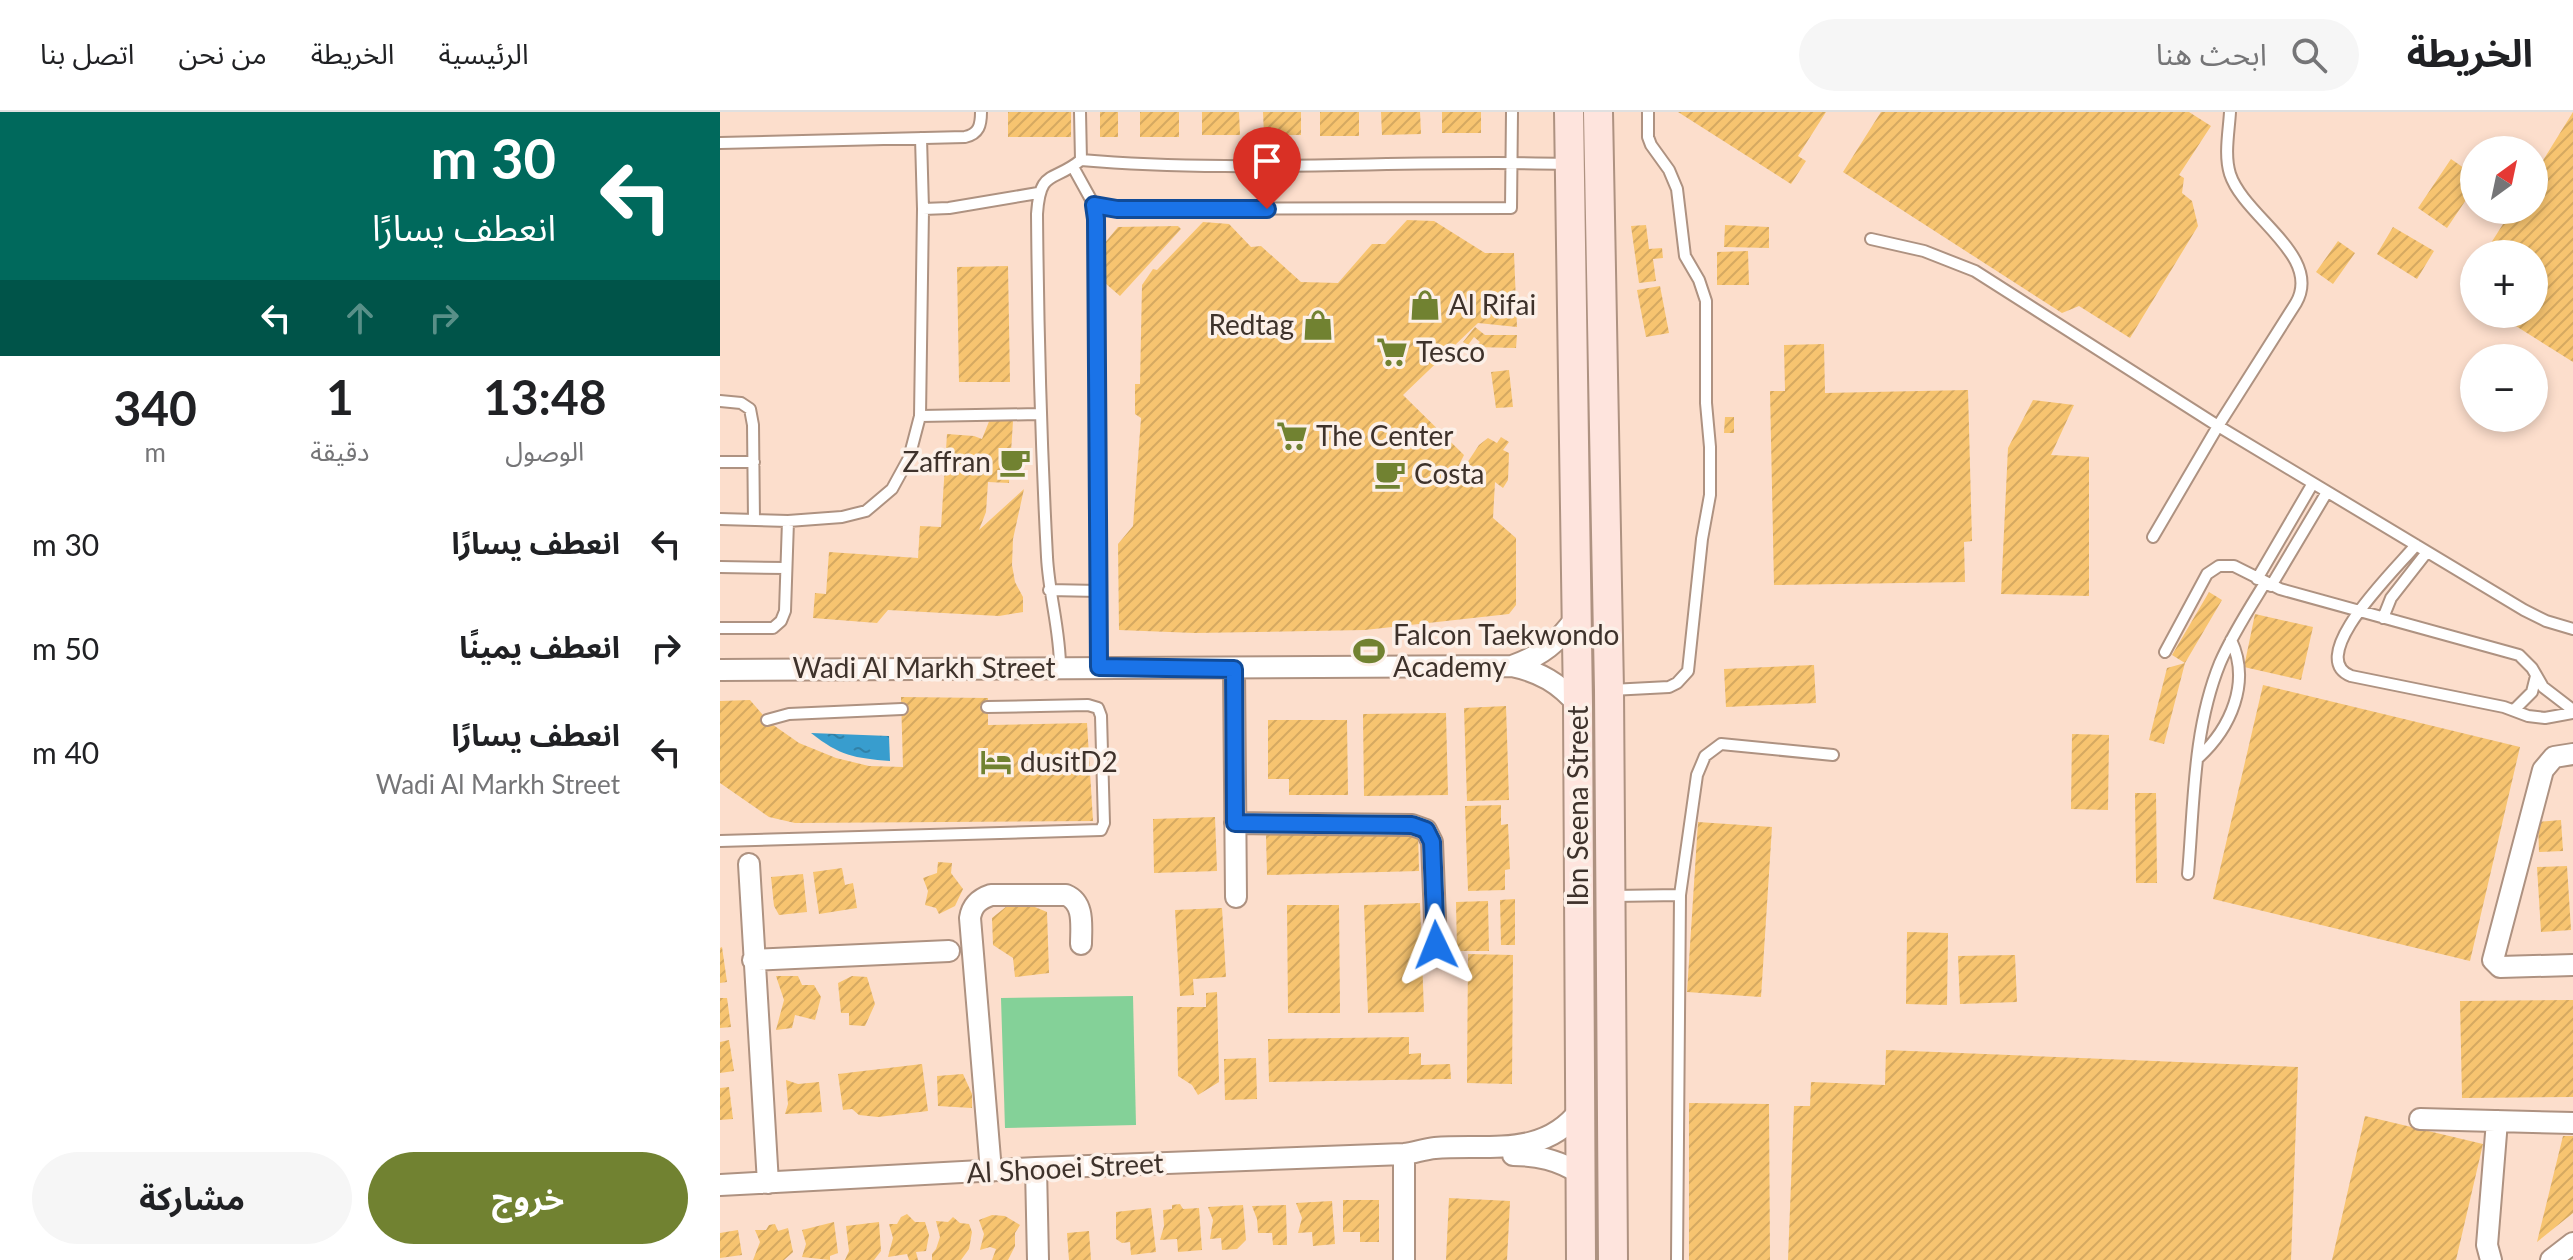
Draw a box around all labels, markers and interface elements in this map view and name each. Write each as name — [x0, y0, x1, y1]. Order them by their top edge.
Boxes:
search box — [1799, 19, 2359, 91]
text: الخريطة — [2407, 29, 2533, 75]
icon: search — [2287, 33, 2331, 77]
text: ابحث هنا — [2156, 35, 2267, 71]
text: اتصل بنا — [40, 36, 135, 70]
text: من نحن — [179, 36, 267, 70]
text: الخريطة — [311, 36, 395, 70]
text: الرئيسية — [439, 36, 529, 70]
text: 30 m — [431, 124, 556, 191]
pin — [1233, 127, 1301, 209]
north arrow — [2460, 136, 2548, 224]
map controls — [2460, 136, 2548, 432]
icon: arrive — [1245, 139, 1289, 183]
icon: left — [584, 144, 688, 248]
text: انعطف يسارًا — [372, 205, 556, 249]
button: + — [2460, 240, 2548, 328]
place label: Al Rifai — [1449, 287, 1536, 321]
shop icon: Al Rifai — [1408, 288, 1442, 322]
icon: left — [254, 296, 298, 340]
icon: ahead — [338, 296, 382, 340]
icon: right — [422, 296, 466, 340]
place label: Redtag — [1208, 307, 1294, 341]
shop icon: Redtag — [1301, 308, 1335, 342]
place label: Tesco — [1416, 334, 1485, 368]
supermarket icon: Tesco — [1375, 335, 1409, 369]
button: − — [2460, 344, 2548, 432]
text: 1 — [326, 368, 354, 425]
text: 13:48 — [483, 368, 607, 425]
text: 340 — [113, 379, 197, 436]
place label: The Center — [1316, 418, 1453, 452]
supermarket icon: The Center — [1275, 419, 1309, 453]
text: دقيقة — [310, 435, 370, 467]
text: الوصول — [505, 435, 584, 467]
text: m — [144, 436, 166, 468]
place label: Zaffran — [902, 444, 991, 478]
cafe icon: Zaffran — [998, 445, 1032, 479]
place label: Costa — [1414, 456, 1484, 490]
cafe icon: Costa — [1373, 457, 1407, 491]
icon: left — [644, 522, 688, 566]
text: انعطف يسارًا — [452, 524, 620, 560]
text: 30 m — [32, 526, 99, 562]
place label: Falcon Taekwondo Academy — [1393, 617, 1619, 683]
icon: right — [644, 626, 688, 670]
text: انعطف يمينًا — [459, 628, 620, 664]
text: 50 m — [32, 630, 99, 666]
sports icon: Falcon Taekwondo Academy — [1352, 634, 1386, 668]
street label: Wadi Al Markh Street — [792, 650, 1056, 684]
street label: Ibn Seena Street — [1560, 705, 1594, 907]
text: انعطف يسارًا — [452, 716, 620, 752]
icon: left — [644, 730, 688, 774]
text: 40 m — [32, 734, 99, 770]
place label: dusitD2 — [1020, 744, 1118, 778]
hotel icon: dusitD2 — [979, 745, 1013, 779]
text: Wadi Al Markh Street — [376, 768, 620, 800]
position arrow — [1394, 903, 1478, 987]
street label: Al Shooei Street — [965, 1145, 1164, 1189]
button: مشاركة — [32, 1152, 352, 1244]
button: خروج — [368, 1152, 688, 1244]

